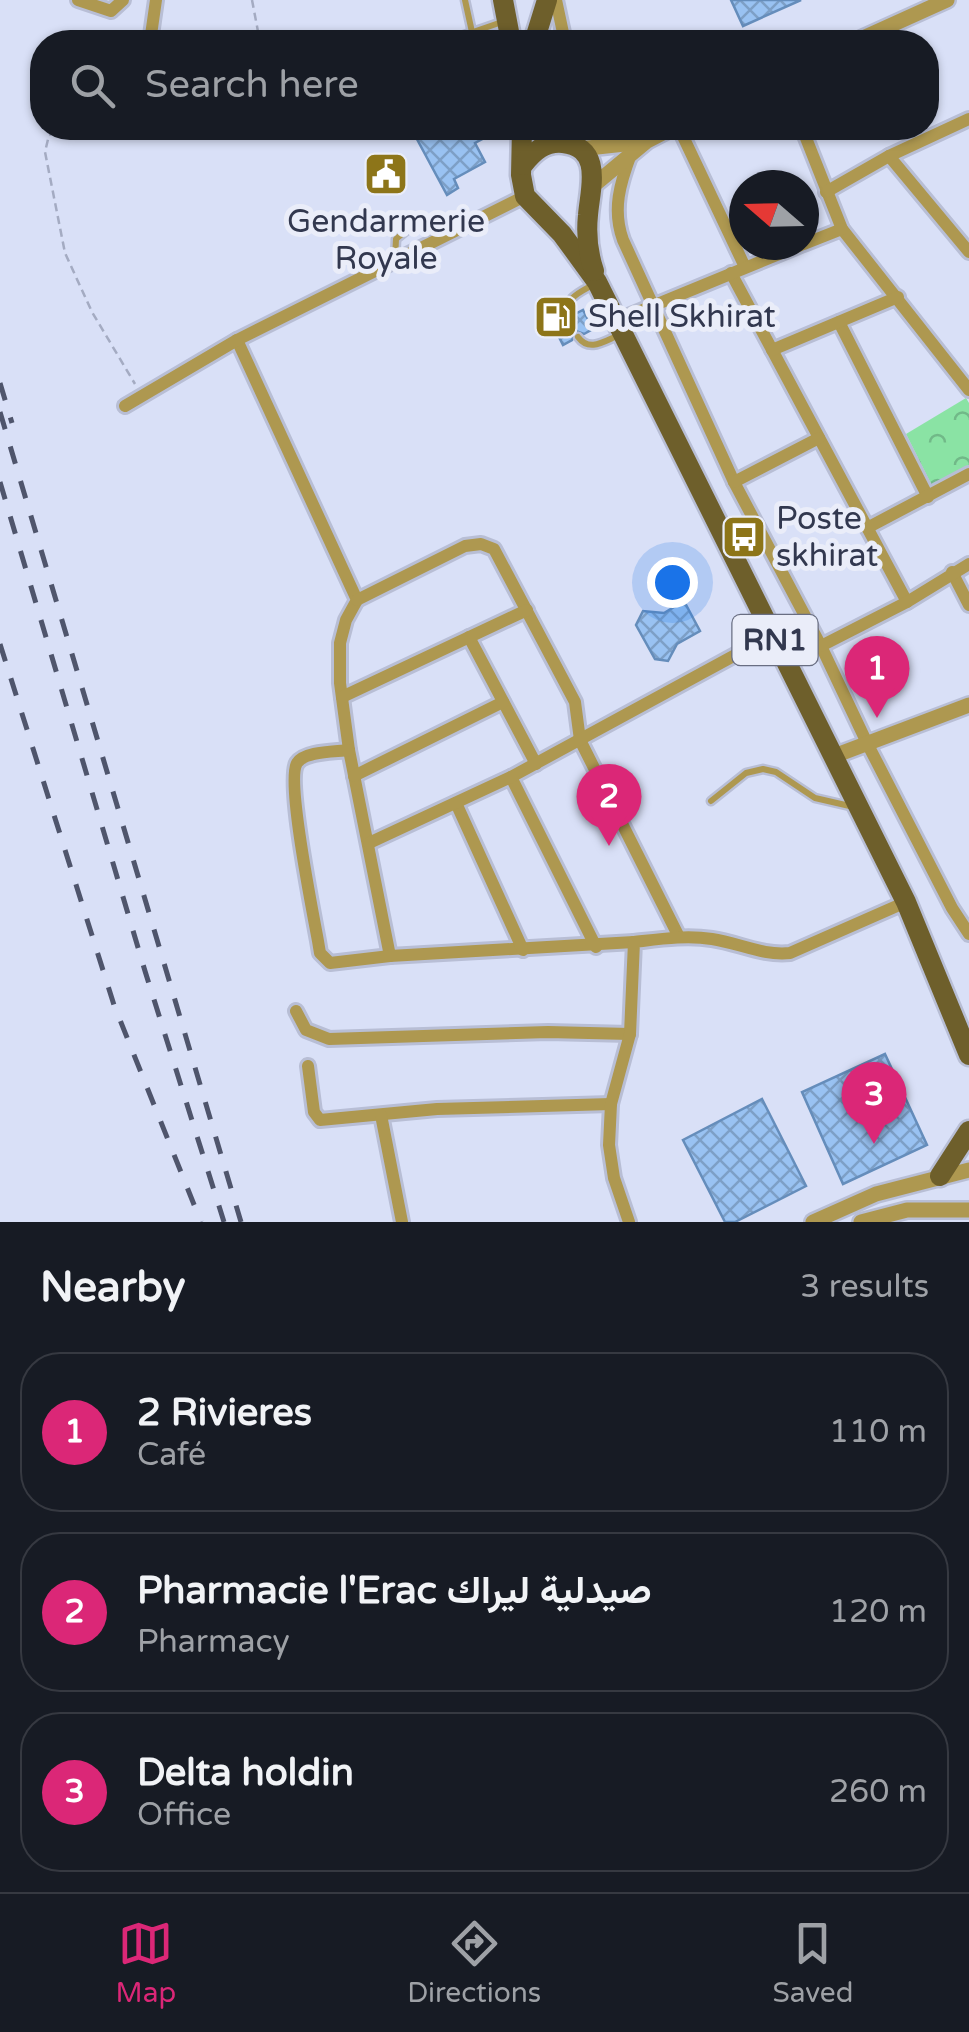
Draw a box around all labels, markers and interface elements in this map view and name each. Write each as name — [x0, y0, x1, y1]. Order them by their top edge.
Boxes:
search box — [30, 30, 939, 140]
icon: search — [65, 58, 120, 113]
text: Search here — [145, 62, 359, 108]
public building icon: Gendarmerie Royale — [363, 151, 409, 197]
north arrow — [729, 170, 819, 260]
place label: Gendarmerie Royale — [287, 203, 485, 278]
fuel station icon: Shell Skhirat — [533, 294, 579, 340]
place label: Shell Skhirat — [588, 298, 776, 336]
place label: Poste skhirat — [776, 500, 878, 575]
bus stop icon: Poste skhirat — [721, 514, 767, 560]
your location — [647, 557, 698, 608]
road number: RN1 — [732, 615, 818, 665]
pin: 1 — [844, 636, 910, 718]
pin: 2 — [576, 764, 642, 846]
pin: 3 — [842, 1062, 906, 1144]
text: Nearby — [40, 1262, 185, 1313]
text: 3 results — [800, 1268, 929, 1306]
text: 2 Rivieres — [137, 1390, 312, 1436]
text: 1 — [64, 1413, 85, 1451]
text: 110 m — [829, 1413, 927, 1451]
text: Café — [137, 1436, 206, 1474]
text: Pharmacie l'Erac صيدلية ليراك — [137, 1568, 652, 1614]
text: 2 — [64, 1593, 85, 1631]
text: 120 m — [829, 1593, 927, 1631]
text: Pharmacy — [137, 1623, 290, 1661]
text: Delta holdin — [137, 1750, 354, 1796]
text: 3 — [64, 1773, 85, 1811]
text: 260 m — [829, 1773, 927, 1811]
text: Office — [137, 1796, 231, 1834]
tab: Map — [116, 1916, 176, 2010]
tab: Directions — [407, 1916, 541, 2010]
tab: Saved — [772, 1916, 853, 2010]

